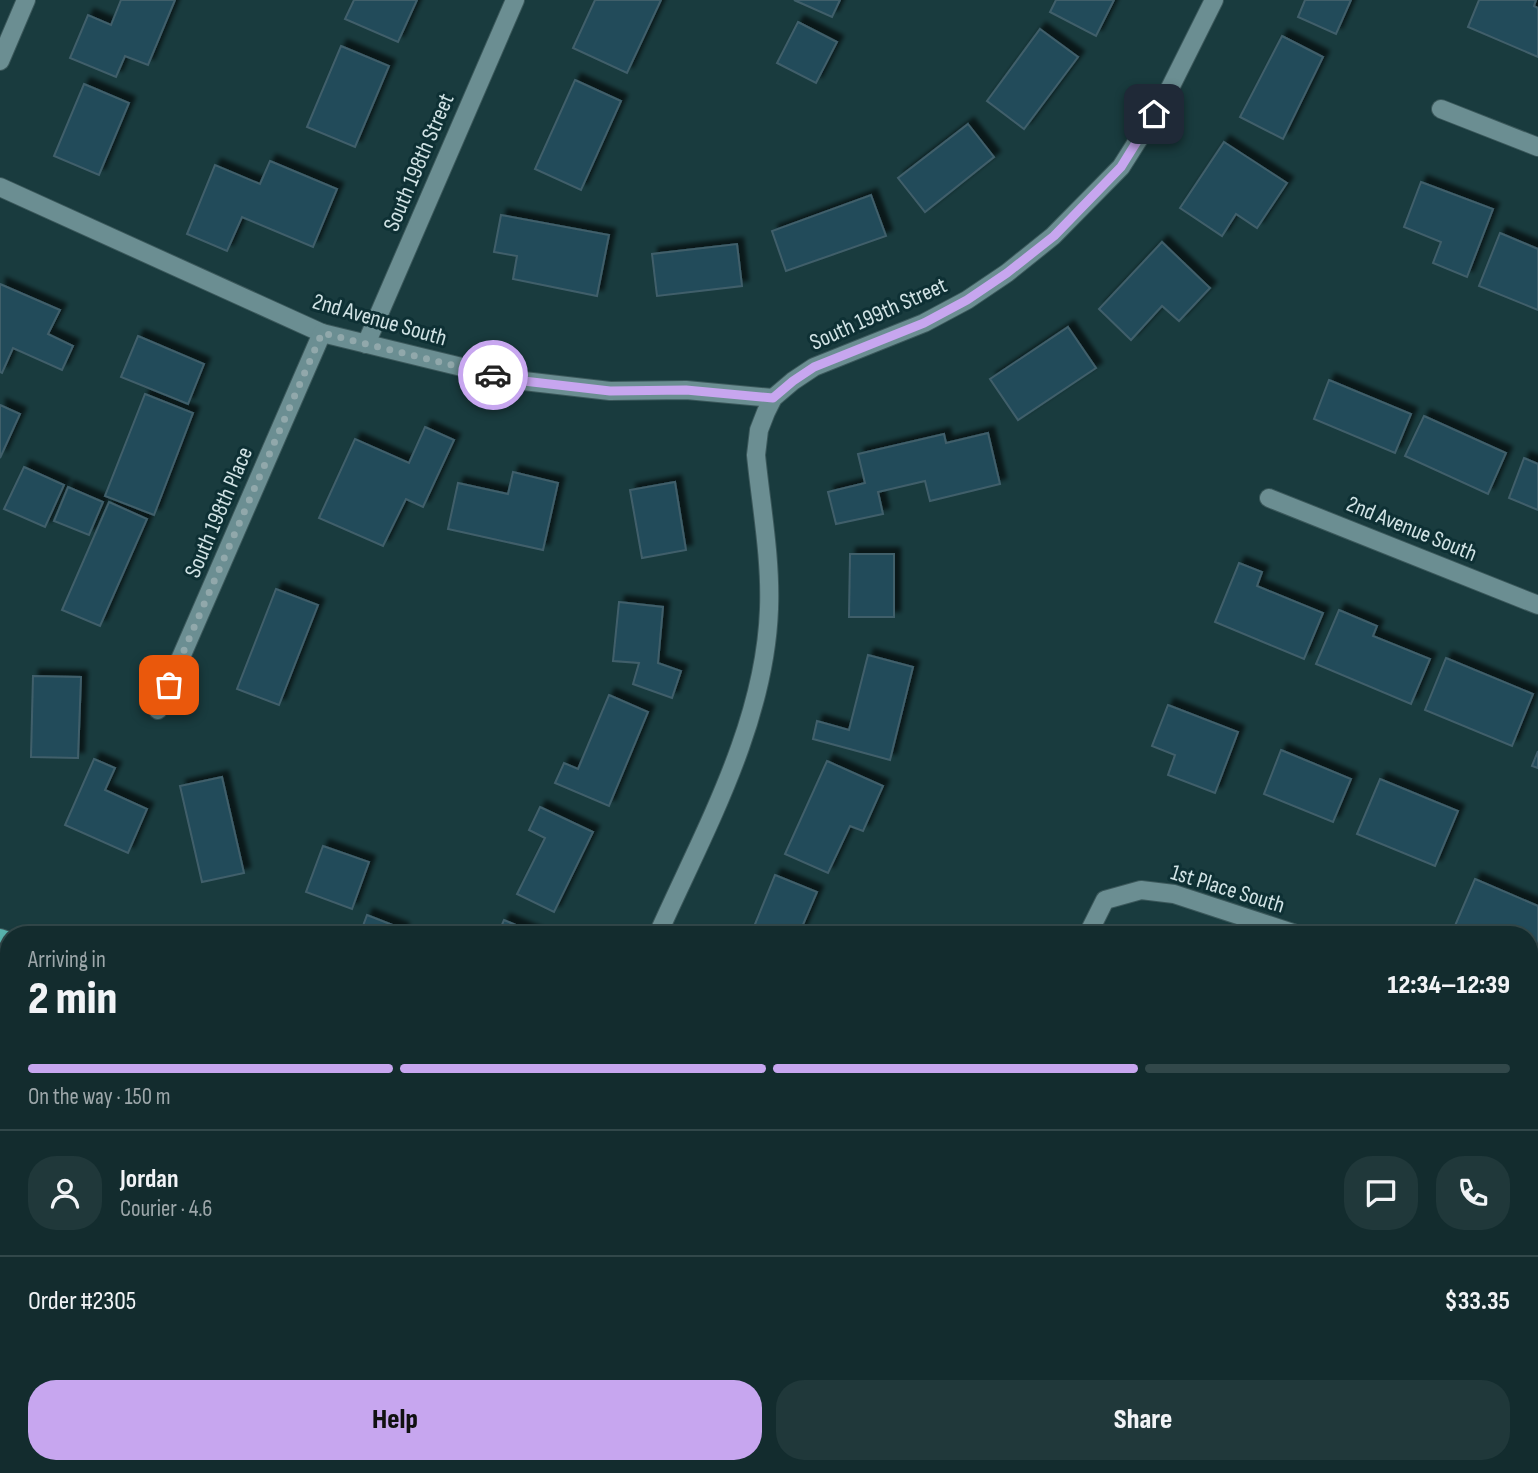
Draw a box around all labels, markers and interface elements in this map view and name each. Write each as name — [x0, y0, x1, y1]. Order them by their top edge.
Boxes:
pin — [1124, 84, 1184, 144]
street label: South 198th Street — [377, 89, 461, 235]
icon: home — [1135, 95, 1173, 133]
street label: South 199th Street — [805, 271, 951, 357]
street label: 2nd Avenue South — [309, 287, 450, 352]
courier — [458, 340, 528, 410]
icon: car — [474, 356, 512, 394]
street label: South 198th Place — [179, 443, 259, 582]
street label: 2nd Avenue South — [1342, 490, 1481, 568]
pin — [139, 655, 199, 715]
icon: bag — [150, 666, 188, 704]
street label: 1st Place South — [1167, 858, 1288, 920]
text: Arriving in — [28, 946, 106, 974]
text: 12:34–12:39 — [1388, 970, 1510, 1001]
text: 2 min — [28, 972, 117, 1027]
text: On the way · 150 m — [28, 1083, 171, 1111]
button: person — [28, 1156, 102, 1230]
button: chat — [1344, 1156, 1418, 1230]
button: phone — [1436, 1156, 1510, 1230]
text: Jordan — [120, 1164, 178, 1195]
text: Courier · 4.6 — [120, 1195, 212, 1223]
text: Order #2305 — [28, 1286, 136, 1317]
text: $33.35 — [1444, 1286, 1510, 1317]
button: Help — [28, 1380, 762, 1460]
button: Share — [776, 1380, 1510, 1460]

